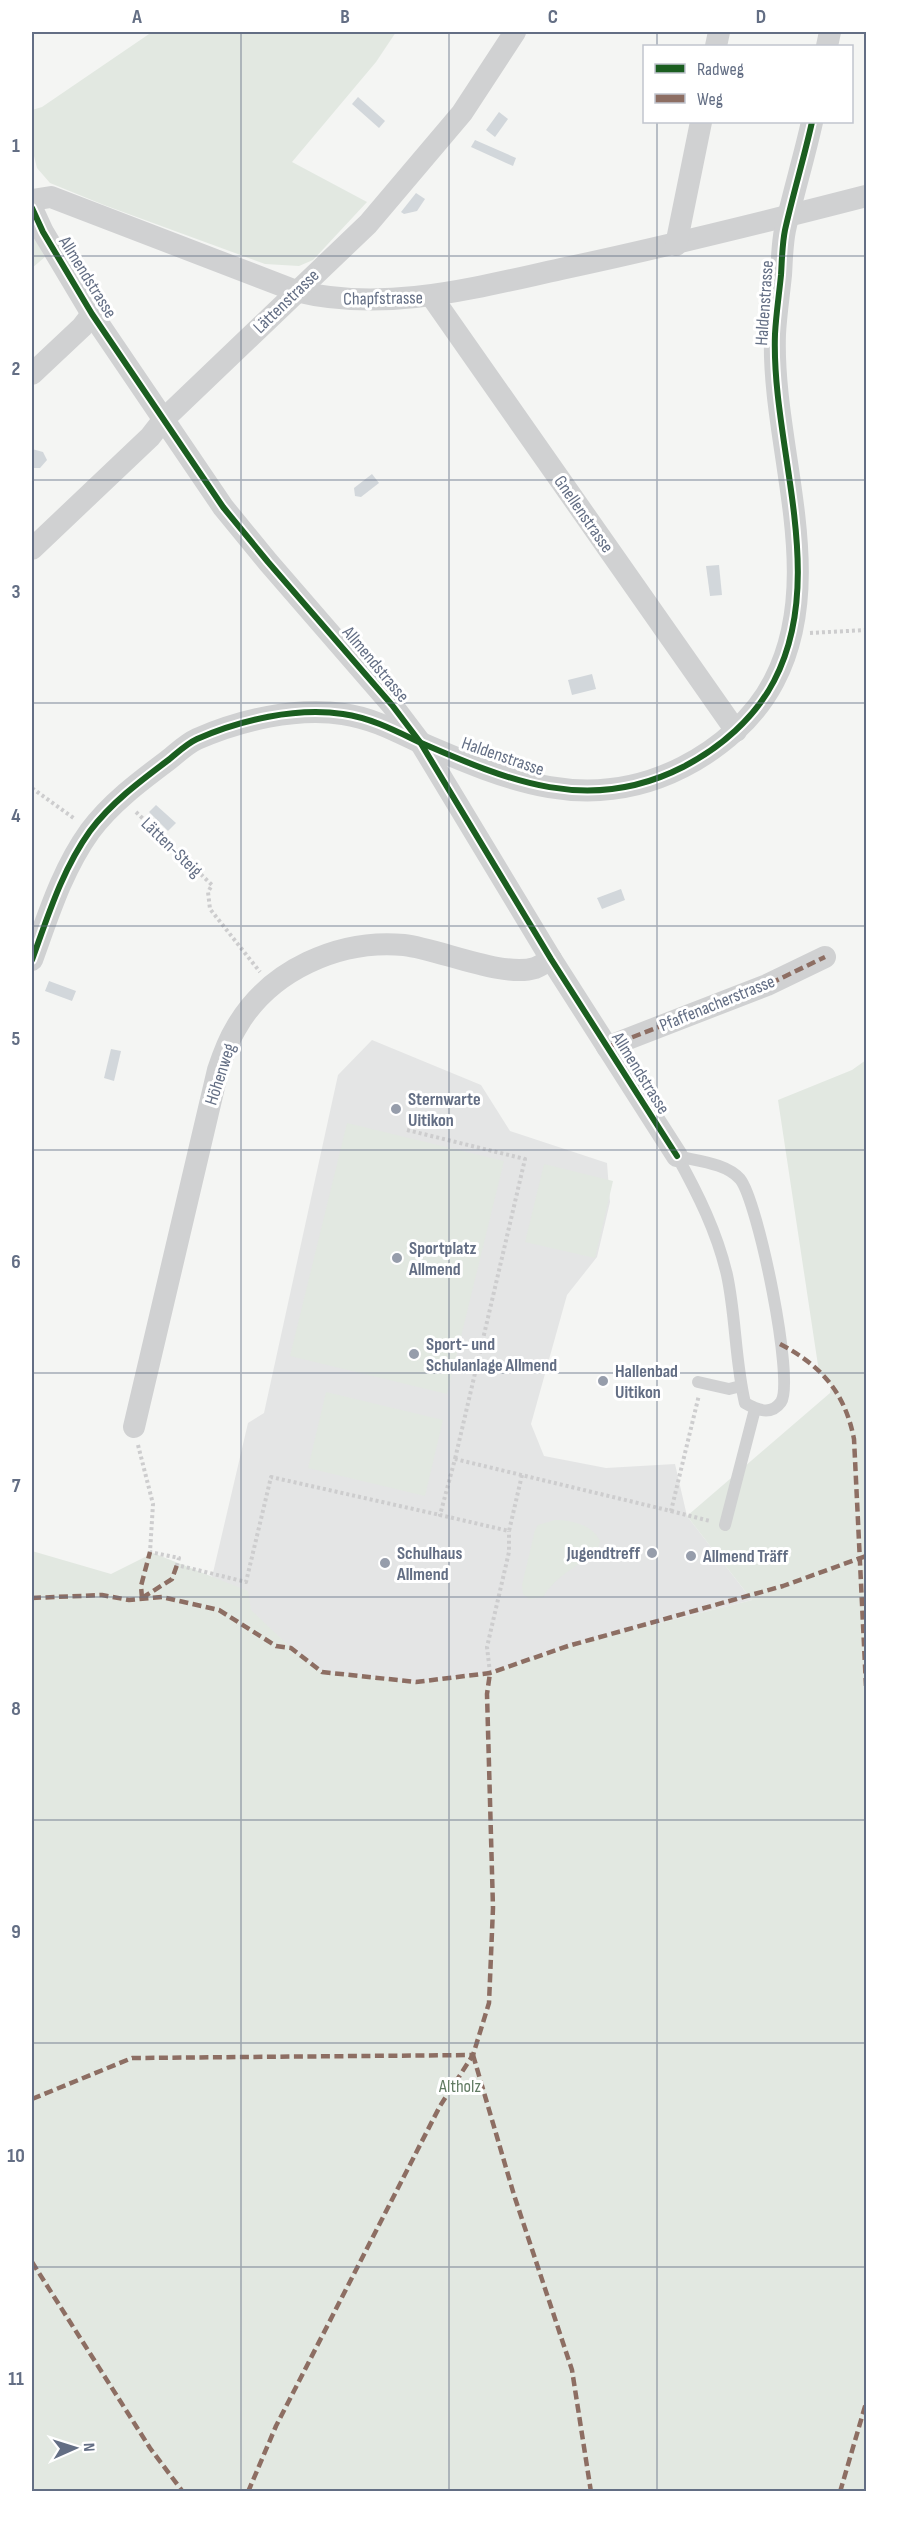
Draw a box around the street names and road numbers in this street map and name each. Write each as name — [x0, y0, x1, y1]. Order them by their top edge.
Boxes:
street label: Allmendstrasse — [54, 232, 121, 322]
street label: Haldenstrasse — [751, 260, 778, 346]
street label: Lättenstrasse — [249, 265, 324, 338]
street label: Chapfstrasse — [343, 287, 423, 310]
street label: Gnellenstrasse — [549, 472, 618, 557]
street label: Allmendstrasse — [337, 621, 413, 706]
street label: Haldenstrasse — [459, 733, 547, 780]
street label: Lätten-Steig — [137, 813, 207, 882]
street label: Pfaffenacherstrasse — [657, 971, 778, 1036]
street label: Allmendstrasse — [607, 1028, 674, 1118]
street label: Höhenweg — [201, 1041, 240, 1108]

